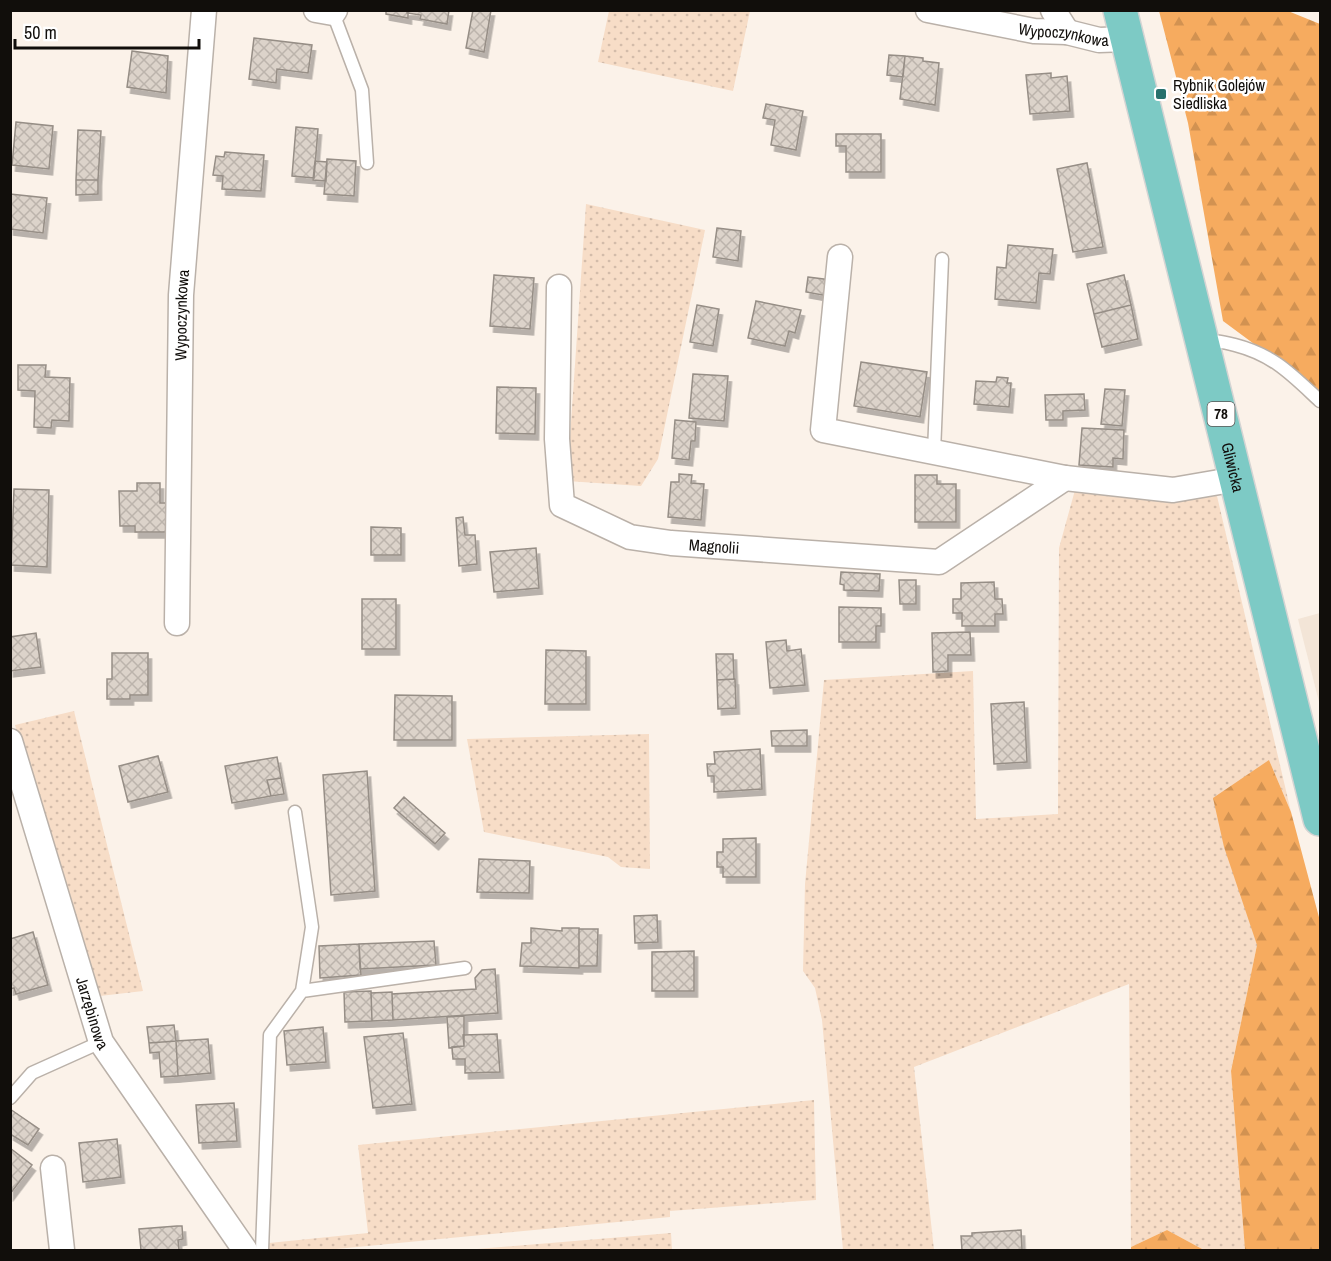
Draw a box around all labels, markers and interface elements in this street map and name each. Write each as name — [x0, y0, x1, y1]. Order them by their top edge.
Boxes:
scale bar — [15, 12, 200, 50]
street label: Wypoczynkowa — [1017, 17, 1110, 51]
text: 50 m — [24, 20, 57, 45]
place label: Rybnik Golejów Siedliska — [1173, 74, 1265, 114]
marker: Rybnik Golejów Siedliska — [1154, 87, 1168, 101]
street label: Wypoczynkowa — [169, 268, 194, 361]
road number: 78 — [1208, 402, 1234, 426]
street label: Gliwicka — [1216, 440, 1250, 495]
street label: Magnolii — [688, 533, 740, 559]
street label: Jarzębinowa — [71, 974, 114, 1054]

